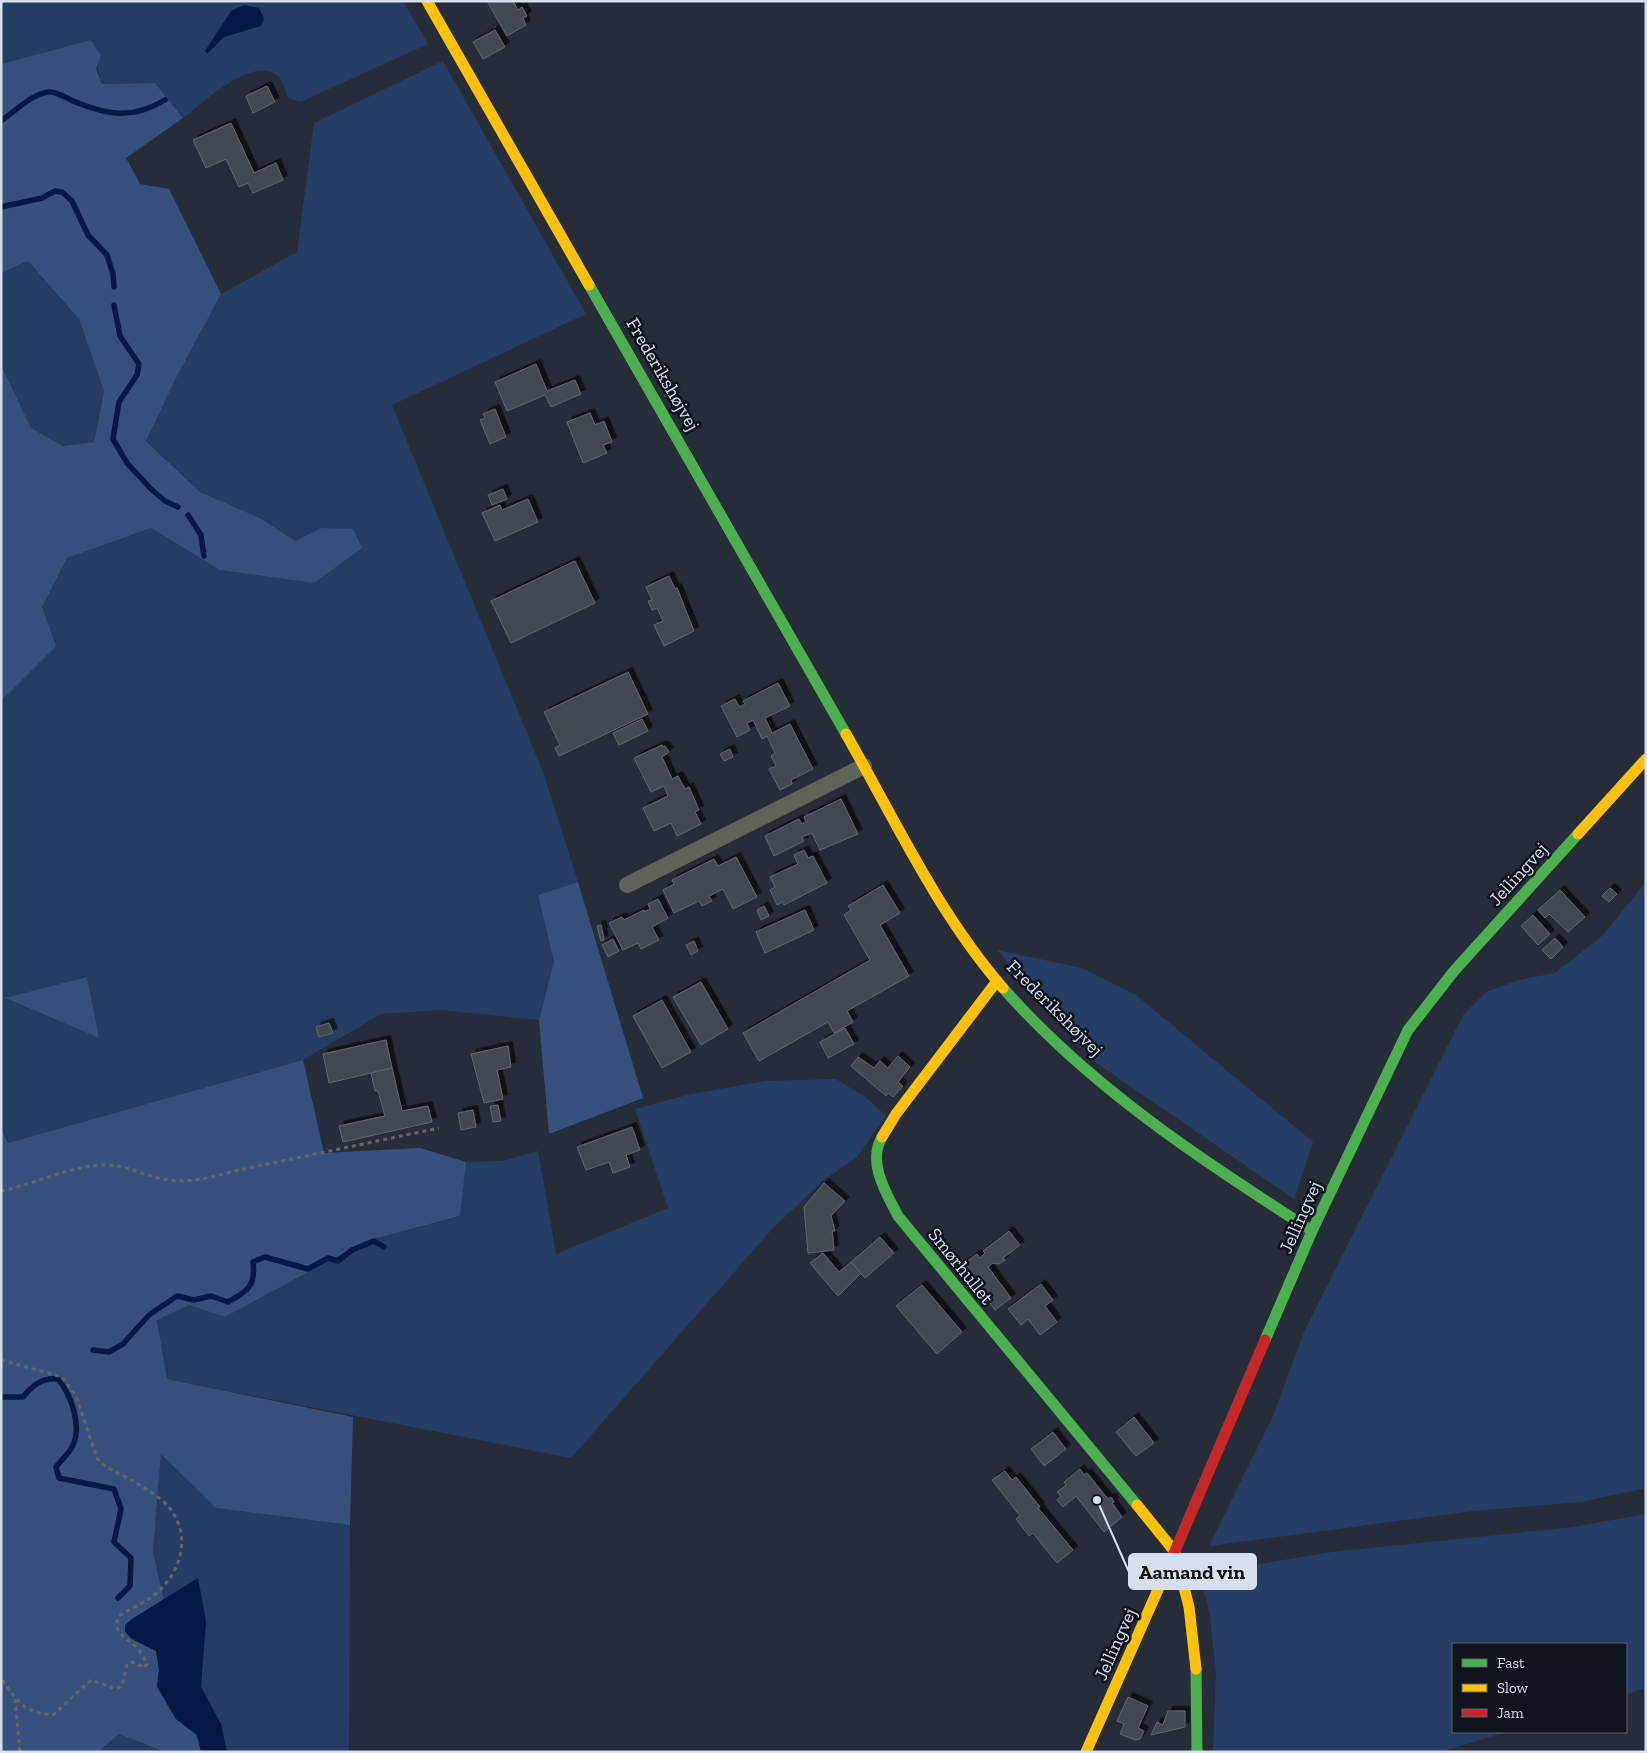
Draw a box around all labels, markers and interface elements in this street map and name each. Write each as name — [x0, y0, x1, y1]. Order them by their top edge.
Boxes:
street label: Frederikshøjvej — [621, 313, 705, 435]
street label: Jellingvej — [1484, 838, 1552, 910]
street label: Frederikshøjvej — [1002, 955, 1108, 1061]
street label: Jellingvej — [1274, 1177, 1326, 1257]
street label: Smørhullet — [923, 1223, 999, 1309]
callout: Aamand vin — [1129, 1554, 1256, 1589]
text: Aamand vin — [1139, 1560, 1245, 1584]
street label: Jellingvej — [1089, 1604, 1141, 1684]
legend — [1452, 1643, 1627, 1733]
text: Fast — [1497, 1654, 1525, 1672]
text: Slow — [1497, 1679, 1529, 1697]
text: Jam — [1497, 1704, 1524, 1722]

